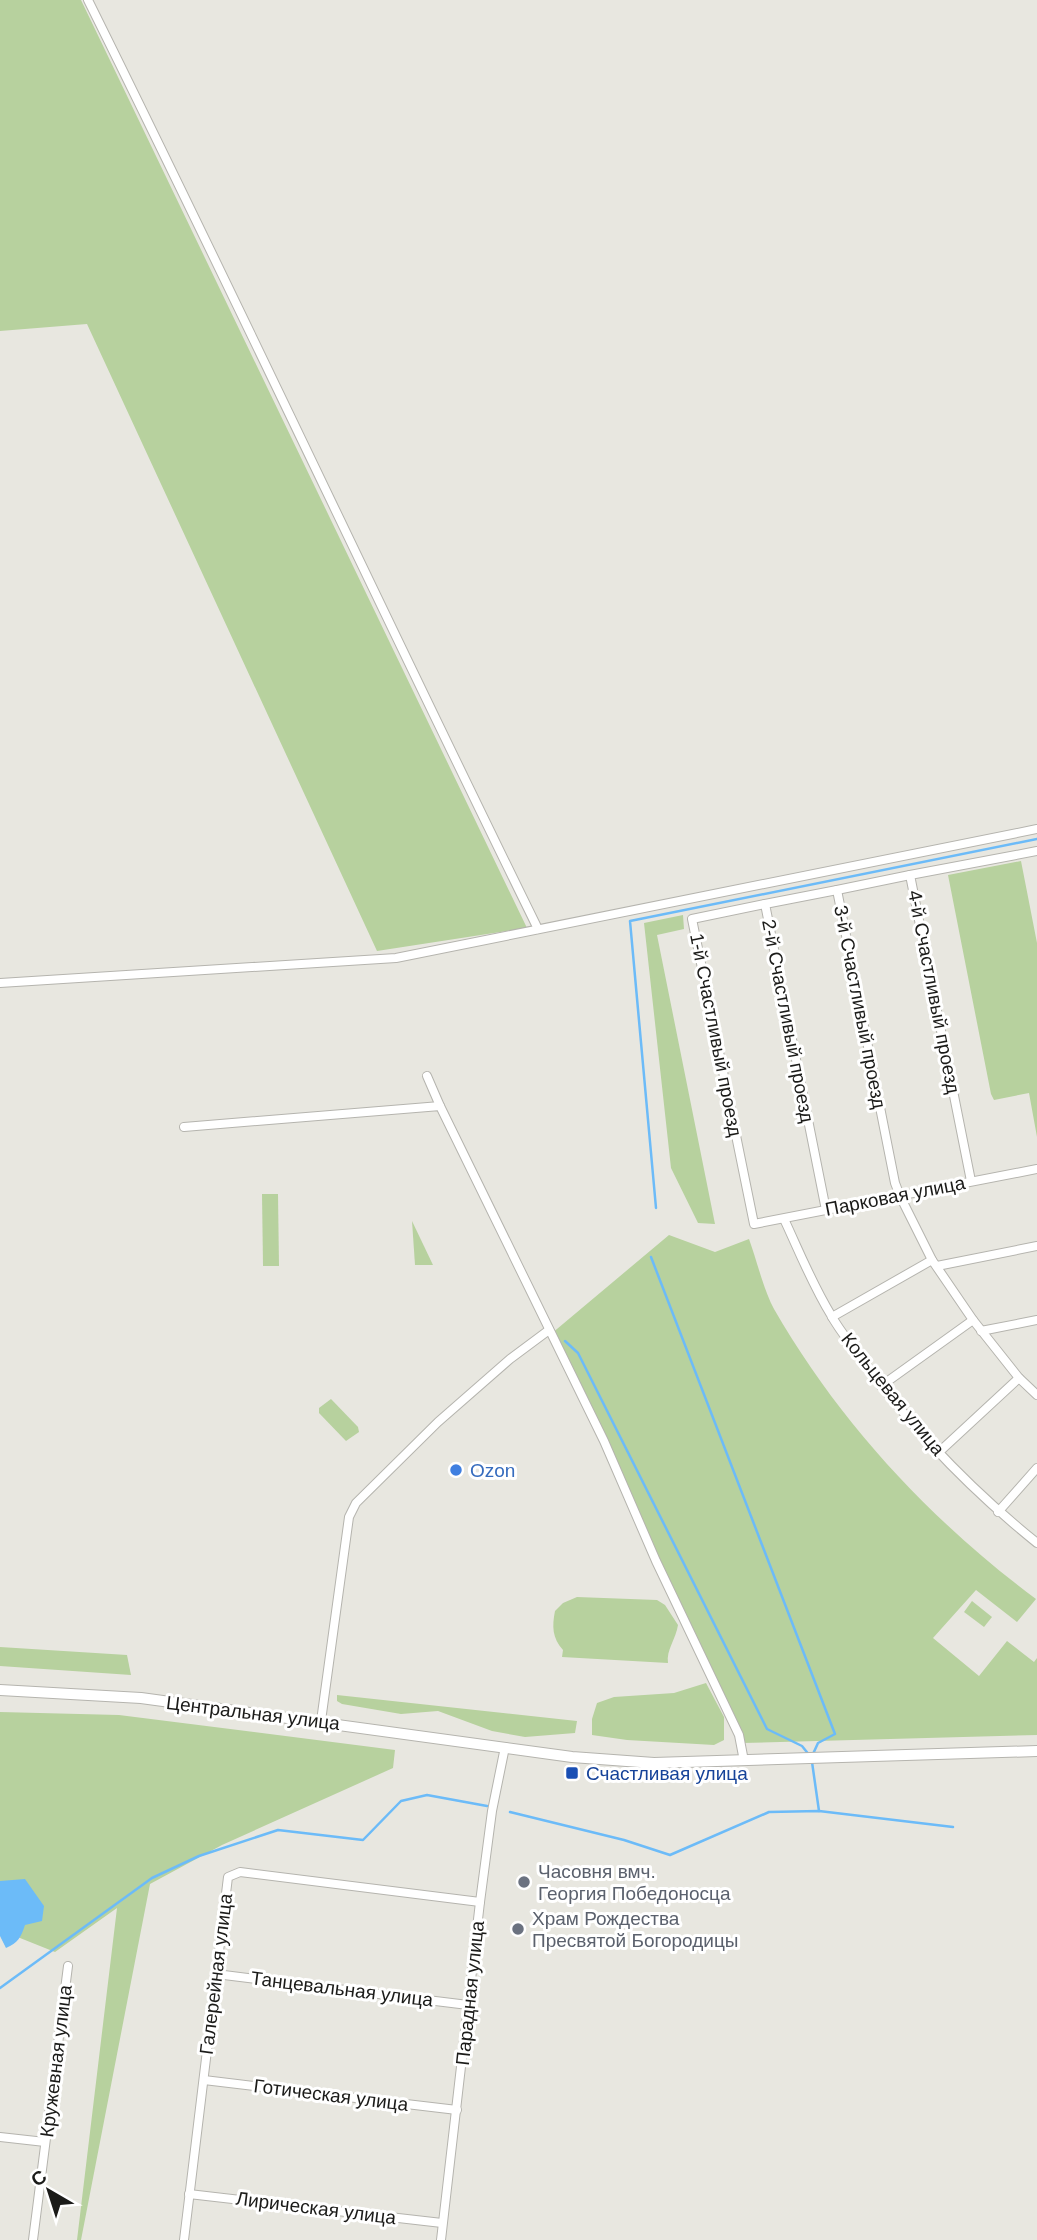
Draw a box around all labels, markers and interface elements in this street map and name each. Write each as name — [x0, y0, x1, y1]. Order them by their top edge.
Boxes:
street label: 4-й Счастливый проезд — [904, 888, 964, 1096]
street label: 3-й Счастливый проезд — [830, 903, 890, 1111]
street label: 2-й Счастливый проезд — [758, 917, 818, 1125]
street label: 1-й Счастливый проезд — [686, 931, 746, 1139]
street label: Парковая улица — [823, 1172, 967, 1220]
street label: Кольцевая улица — [837, 1328, 949, 1460]
place label: Ozon — [470, 1460, 515, 1481]
marker: Ozon — [448, 1462, 464, 1478]
street label: Центральная улица — [165, 1692, 341, 1734]
place label: Счастливая улица — [586, 1763, 748, 1784]
marker: Счастливая улица — [564, 1765, 580, 1781]
place label: Часовня вмч. Георгия Победоносца — [538, 1861, 731, 1904]
marker: Часовня вмч. Георгия Победоносца — [516, 1874, 532, 1890]
street label: Галерейная улица — [196, 1892, 236, 2056]
place label: Храм Рождества Пресвятой Богородицы — [532, 1908, 738, 1951]
street label: Парадная улица — [452, 1919, 488, 2066]
marker: Храм Рождества Пресвятой Богородицы — [510, 1921, 526, 1937]
street label: Танцевальная улица — [250, 1967, 435, 2011]
street label: Кружевная улица — [36, 1983, 76, 2138]
street label: Готическая улица — [253, 2075, 410, 2115]
north arrow — [14, 2156, 84, 2226]
text: С — [27, 2166, 51, 2191]
street label: Лирическая улица — [235, 2188, 398, 2228]

